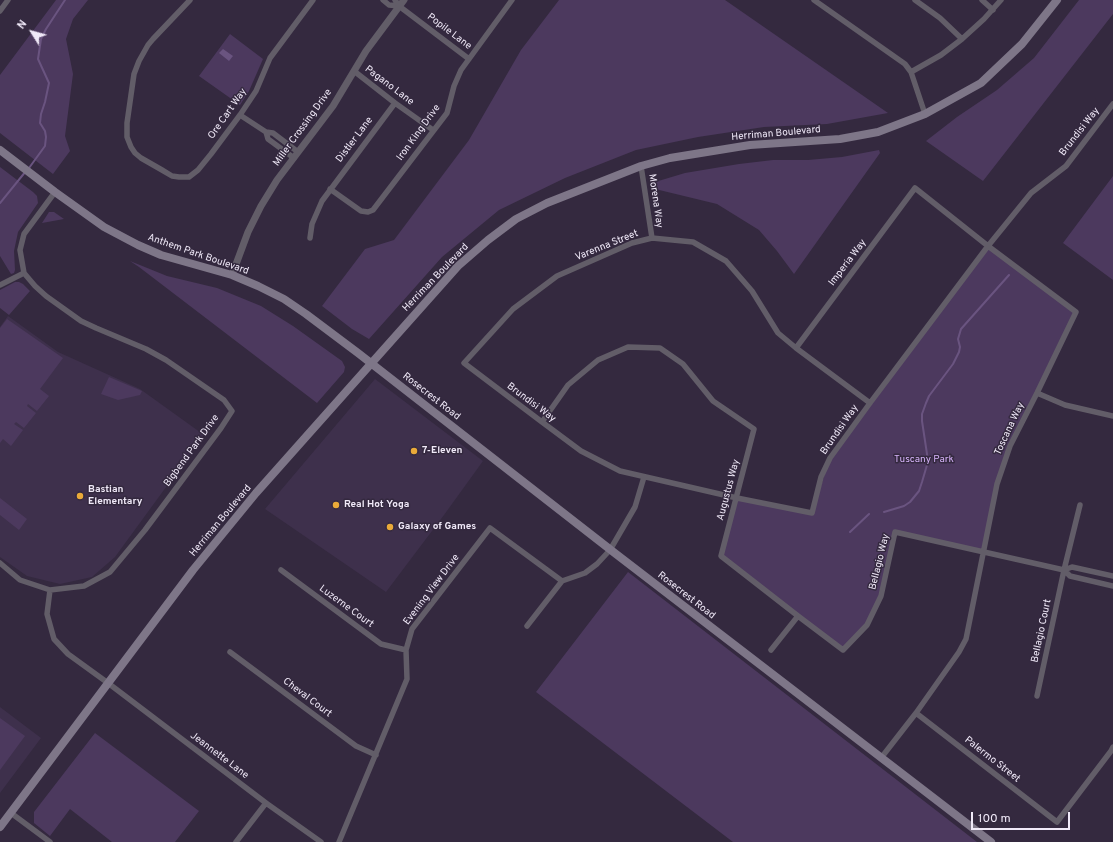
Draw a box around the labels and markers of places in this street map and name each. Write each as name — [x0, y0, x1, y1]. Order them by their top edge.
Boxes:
place label: 7-Eleven — [422, 445, 462, 457]
marker: 7-Eleven — [409, 446, 419, 456]
place label: Bastian Elementary — [88, 484, 142, 508]
marker: Bastian Elementary — [75, 491, 85, 501]
place label: Real Hot Yoga — [344, 499, 409, 511]
marker: Real Hot Yoga — [331, 500, 341, 510]
place label: Galaxy of Games — [398, 521, 476, 533]
marker: Galaxy of Games — [385, 522, 395, 532]

